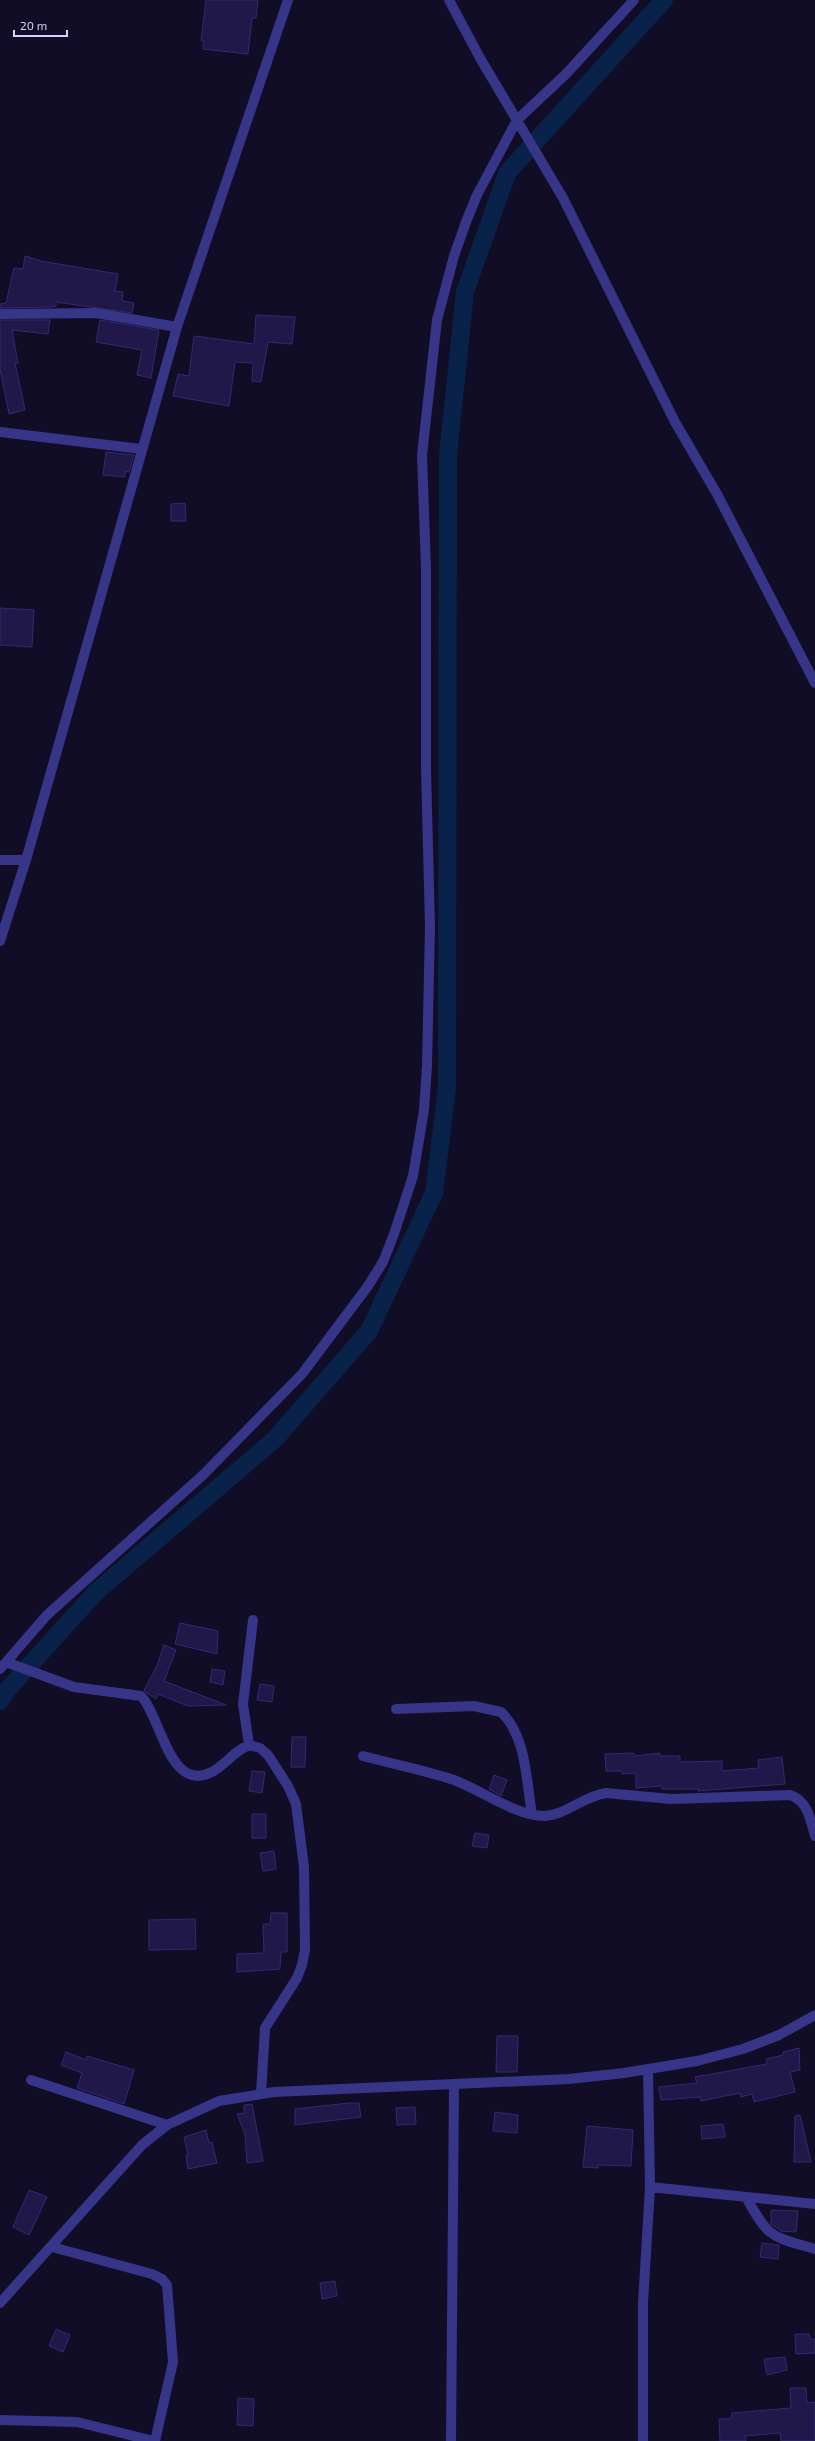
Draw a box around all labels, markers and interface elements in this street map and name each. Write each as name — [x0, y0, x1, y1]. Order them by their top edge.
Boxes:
scale bar — [14, 12, 67, 38]
text: 20 m — [20, 18, 47, 32]

